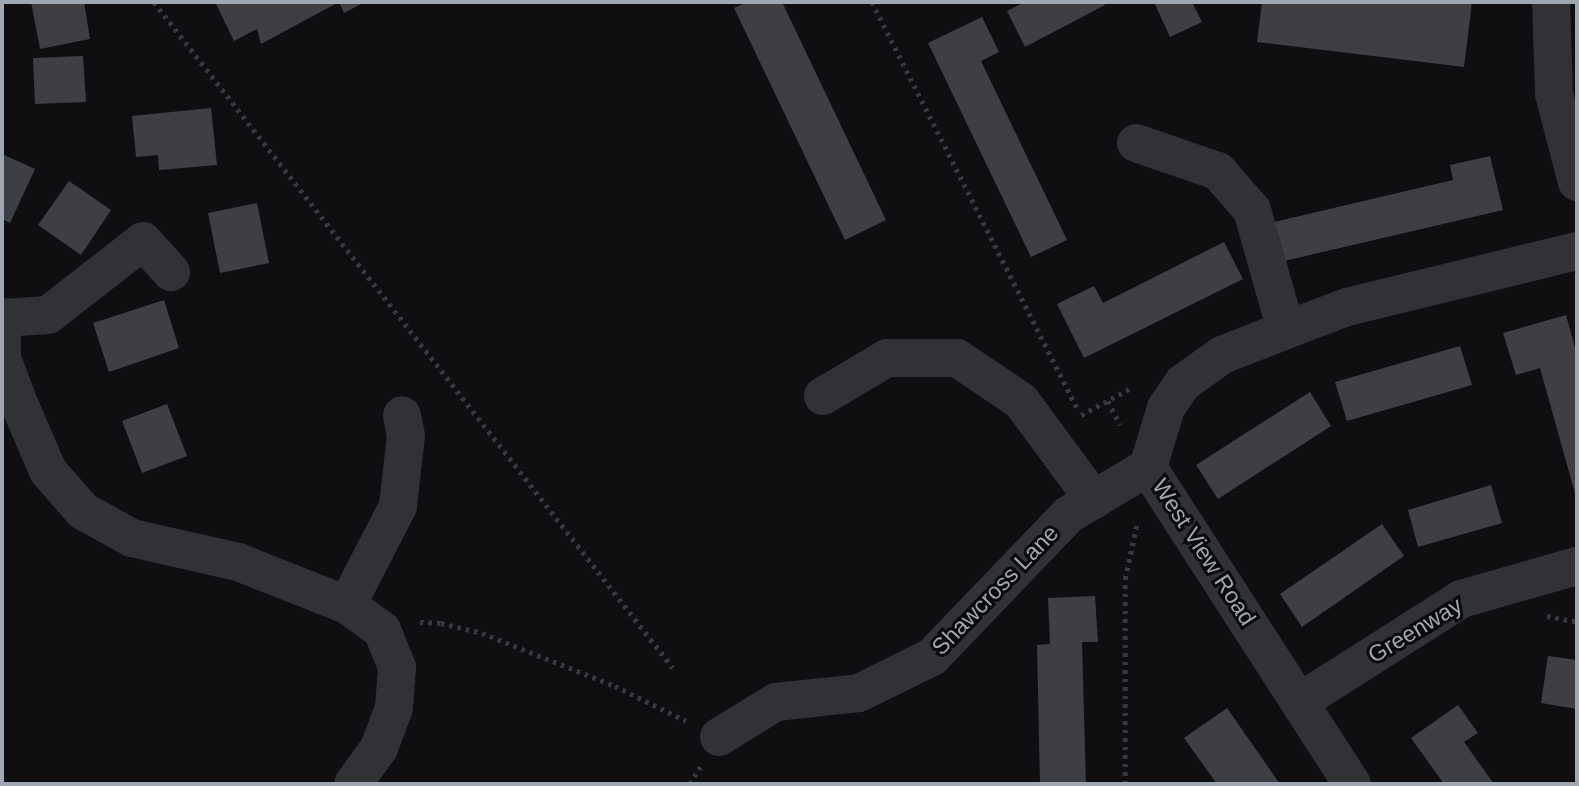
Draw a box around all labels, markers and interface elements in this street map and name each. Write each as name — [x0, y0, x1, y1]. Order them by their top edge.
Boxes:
street label: West View Road — [1146, 474, 1262, 630]
street label: Shawcross Lane — [926, 519, 1064, 661]
street label: Greenway — [1363, 591, 1467, 669]

